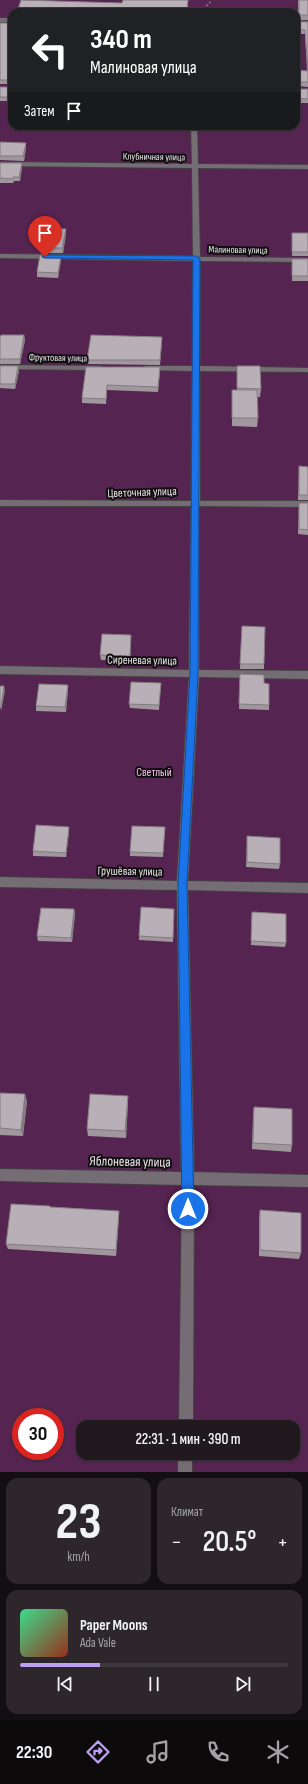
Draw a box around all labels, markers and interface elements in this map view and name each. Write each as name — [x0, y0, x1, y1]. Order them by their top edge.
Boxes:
text: 340 m — [90, 23, 152, 56]
icon: left — [24, 24, 76, 76]
text: Малиновая улица — [90, 57, 197, 78]
icon: arrive — [63, 100, 85, 122]
text: Затем — [24, 102, 55, 121]
street label: Клубничная улица — [123, 150, 185, 164]
pin — [28, 216, 62, 257]
icon: arrive — [34, 222, 56, 244]
street label: Малиновая улица — [208, 243, 268, 257]
street label: Фруктовая улица — [29, 351, 87, 365]
street label: Цветочная улица — [107, 484, 177, 501]
street label: Сиреневая улица — [107, 652, 177, 669]
park label: Светлый — [136, 765, 172, 780]
street label: Грушёвая улица — [98, 863, 163, 880]
street label: Яблоневая улица — [89, 1152, 171, 1171]
position arrow — [167, 1188, 209, 1230]
speed limit sign: 30 — [12, 1408, 64, 1460]
text: 22:31 · 1 мин · 390 m — [135, 1430, 241, 1449]
text: 23 — [55, 1491, 102, 1554]
text: Климат — [171, 1504, 203, 1520]
text: 20.5° — [202, 1524, 257, 1560]
text: − — [171, 1529, 182, 1556]
text: + — [277, 1529, 288, 1556]
text: km/h — [67, 1549, 90, 1565]
text: Paper Moons — [80, 1616, 148, 1635]
text: Ada Vale — [80, 1635, 116, 1651]
icon: previous — [54, 1673, 76, 1695]
icon: pause — [143, 1673, 165, 1695]
icon: next — [232, 1673, 254, 1695]
icon: directions — [84, 1738, 112, 1766]
icon: music — [144, 1738, 172, 1766]
icon: phone — [204, 1738, 232, 1766]
icon: climate — [264, 1738, 292, 1766]
text: 22:30 — [16, 1742, 52, 1763]

